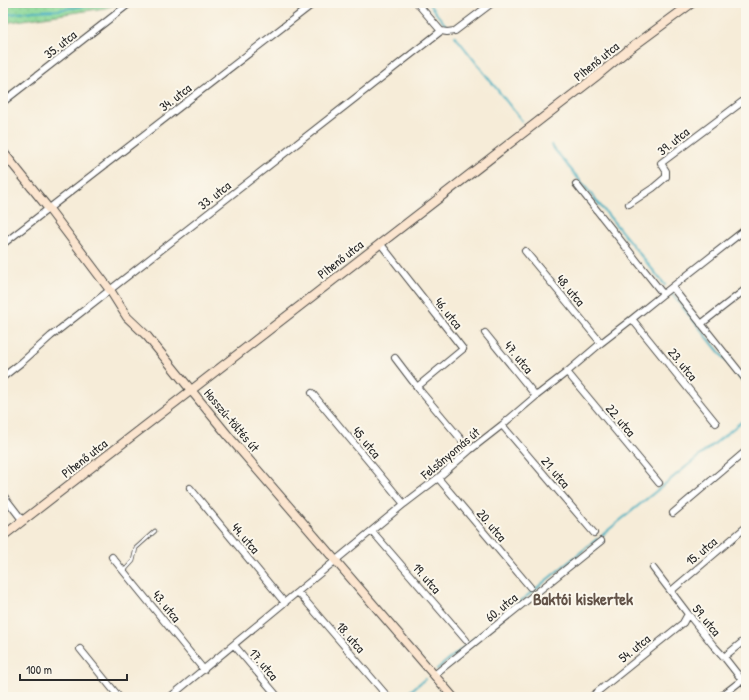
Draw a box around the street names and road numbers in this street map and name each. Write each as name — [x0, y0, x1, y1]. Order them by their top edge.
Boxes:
street label: 35. utca — [40, 26, 80, 62]
street label: Pihenő utca — [569, 37, 623, 85]
street label: 34. utca — [155, 79, 195, 115]
street label: 39. utca — [653, 123, 693, 159]
street label: 33. utca — [194, 176, 234, 214]
street label: Pihenő utca — [313, 235, 367, 283]
street label: 48. utca — [553, 270, 589, 310]
street label: 46. utca — [431, 293, 467, 333]
street label: 47. utca — [500, 337, 538, 377]
street label: 23. utca — [664, 344, 702, 384]
street label: Hosszú-töltés út — [200, 384, 264, 456]
street label: 22. utca — [602, 400, 640, 440]
street label: 45. utca — [349, 422, 385, 462]
street label: Felsőnyomás út — [416, 423, 484, 484]
street label: Pihenő utca — [57, 434, 111, 482]
street label: 21. utca — [537, 452, 575, 492]
street label: 20. utca — [473, 505, 511, 545]
street label: 44. utca — [228, 519, 264, 557]
street label: 15. utca — [681, 533, 721, 569]
street label: 19. utca — [409, 559, 445, 597]
street label: 43. utca — [149, 586, 185, 626]
street label: 60. utca — [481, 588, 521, 626]
street label: 59. utca — [689, 600, 725, 640]
street label: 18. utca — [332, 618, 370, 656]
street label: 54. utca — [614, 630, 654, 666]
street label: 17. utca — [245, 644, 283, 684]

